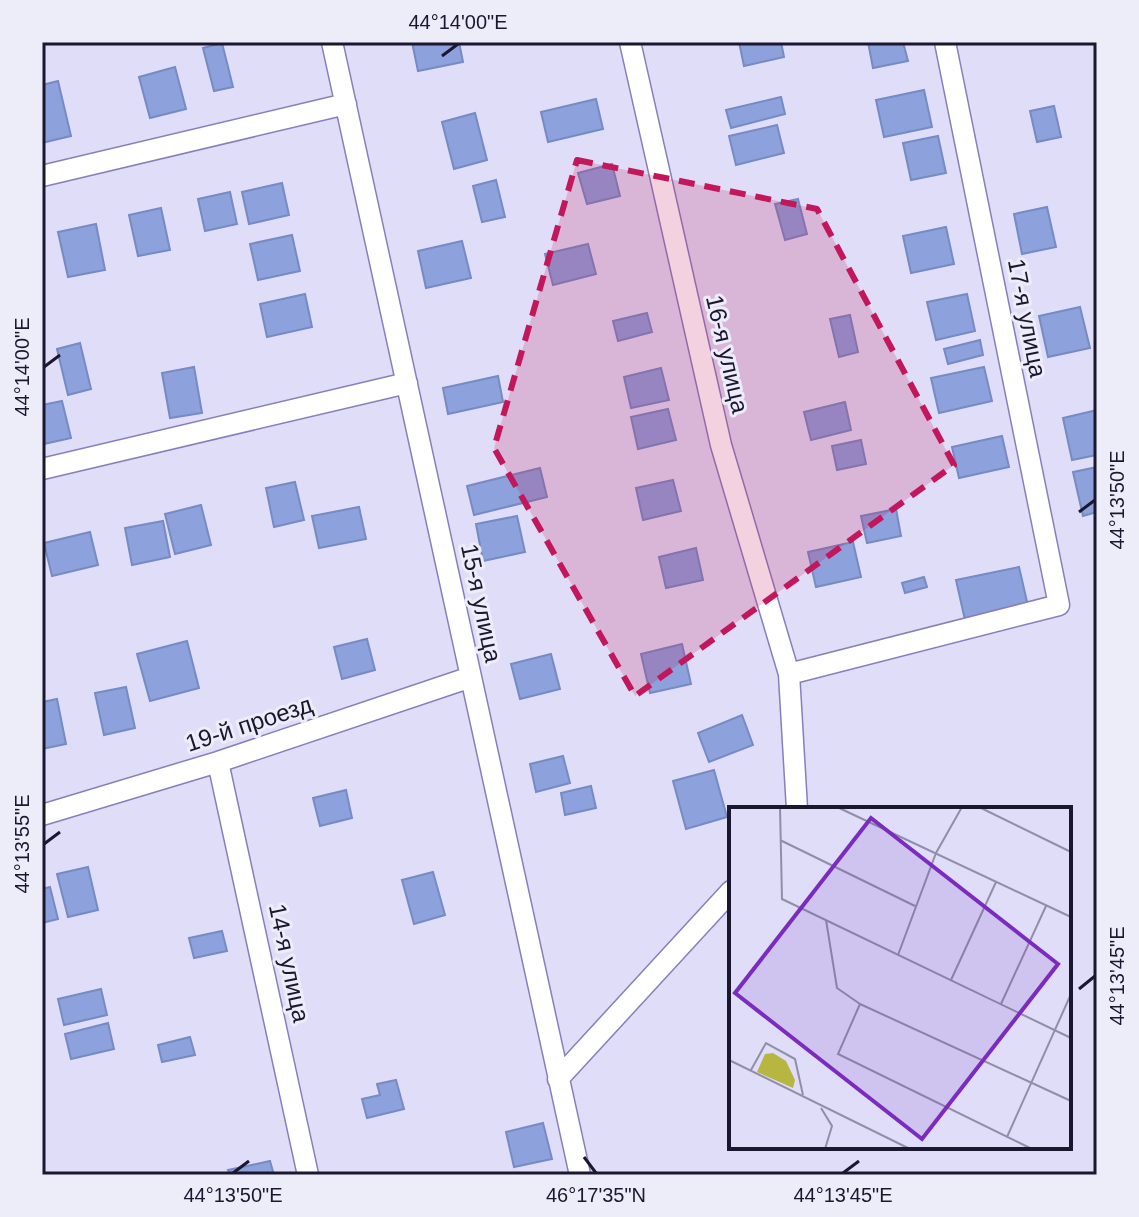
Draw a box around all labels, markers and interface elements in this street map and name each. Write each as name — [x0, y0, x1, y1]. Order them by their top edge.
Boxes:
text: 44°14'00"E — [409, 11, 508, 33]
street label: 17-я улица — [1003, 256, 1052, 380]
street label: 16-я улица — [701, 292, 754, 416]
text: 44°14'00"E — [11, 318, 33, 417]
text: 44°13'50"E — [1106, 451, 1128, 550]
street label: 15-я улица — [456, 541, 507, 665]
street label: 19-й проезд — [182, 690, 316, 757]
text: 44°13'55"E — [11, 795, 33, 894]
inset map — [729, 807, 1071, 1149]
street label: 14-я улица — [264, 901, 315, 1025]
text: 44°13'45"E — [1106, 927, 1128, 1026]
text: 44°13'50"E — [184, 1184, 283, 1206]
text: 46°17'35"N — [546, 1184, 646, 1206]
text: 44°13'45"E — [794, 1184, 893, 1206]

